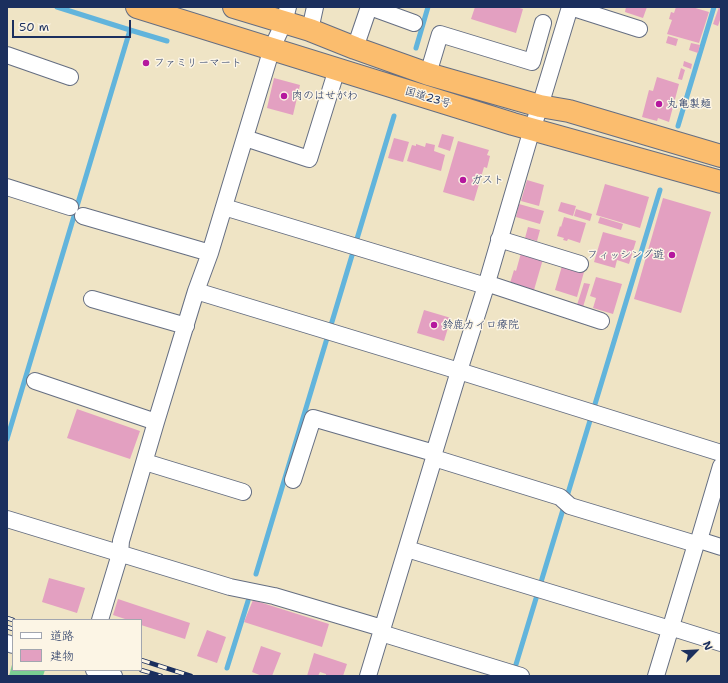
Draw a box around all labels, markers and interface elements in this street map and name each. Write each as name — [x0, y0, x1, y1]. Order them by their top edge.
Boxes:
scale bar — [14, 12, 133, 38]
text: 50 m — [19, 19, 49, 35]
place label: ファミリーマート — [154, 56, 242, 70]
marker: ファミリーマート — [141, 58, 151, 68]
street label: 国道23号 — [403, 85, 453, 111]
place label: 肉のはせがわ — [292, 89, 358, 103]
marker: 肉のはせがわ — [279, 91, 289, 101]
place label: 丸亀製麺 — [667, 97, 711, 111]
marker: 丸亀製麺 — [654, 99, 664, 109]
place label: ガスト — [471, 173, 504, 187]
marker: ガスト — [458, 175, 468, 185]
place label: フィッシング遊 — [587, 248, 664, 262]
marker: フィッシング遊 — [667, 250, 677, 260]
place label: 鈴鹿カイロ療院 — [442, 318, 519, 332]
marker: 鈴鹿カイロ療院 — [429, 320, 439, 330]
legend — [12, 619, 142, 671]
text: 道路 — [50, 628, 74, 644]
north arrow — [676, 631, 716, 671]
text: N — [699, 639, 716, 653]
text: 建物 — [50, 648, 74, 664]

